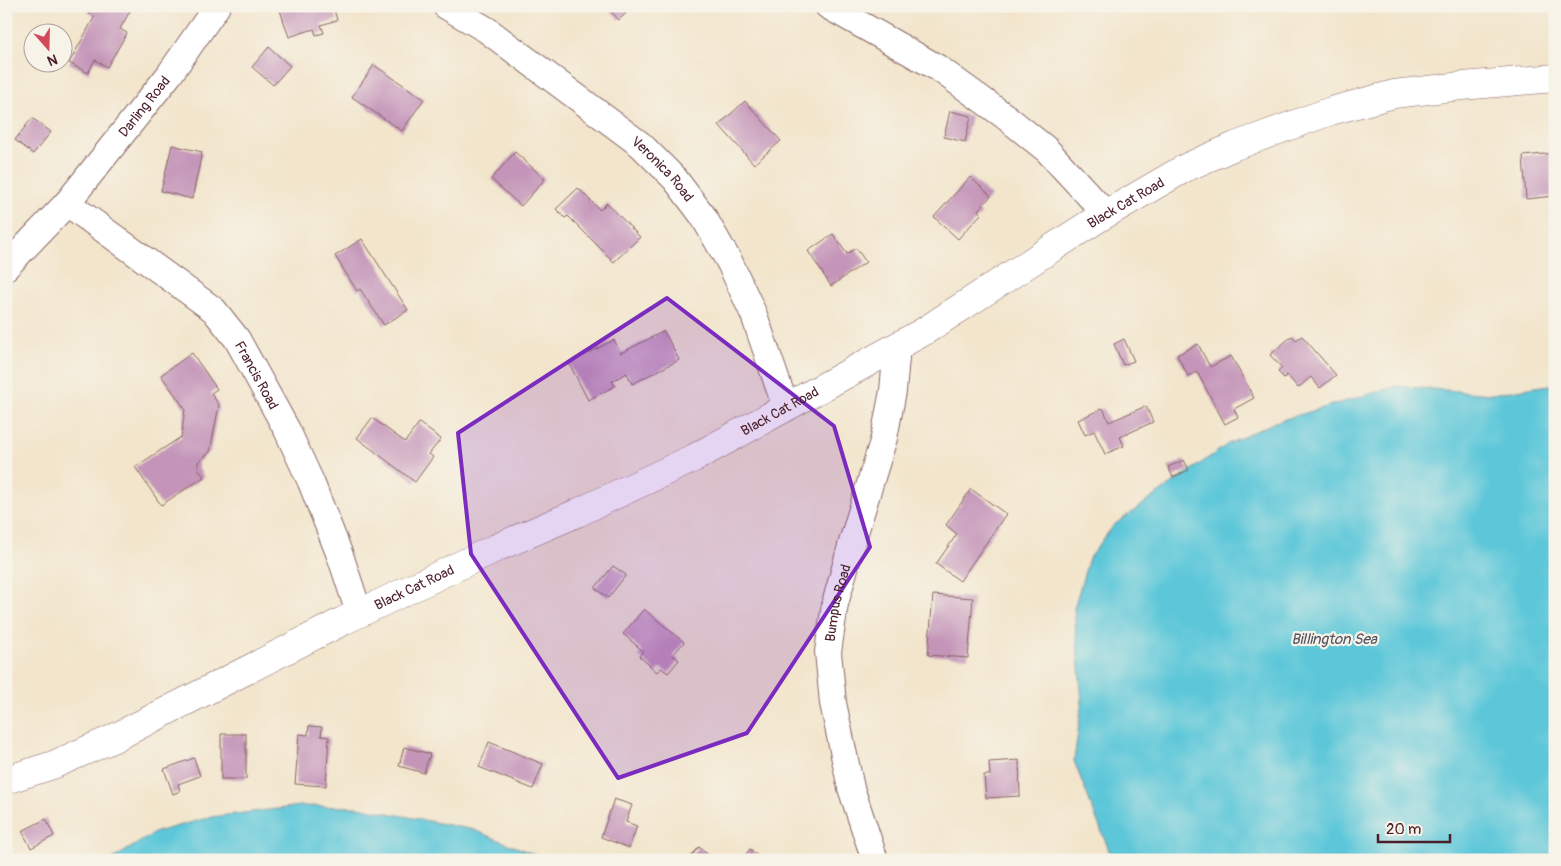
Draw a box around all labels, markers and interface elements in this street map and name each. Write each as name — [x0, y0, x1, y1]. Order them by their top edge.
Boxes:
north arrow — [22, 22, 72, 72]
text: N — [45, 50, 60, 69]
street label: Darling Road — [115, 72, 174, 140]
street label: Veronica Road — [628, 133, 698, 205]
street label: Black Cat Road — [1084, 174, 1167, 232]
street label: Francis Road — [231, 338, 282, 412]
street label: Black Cat Road — [738, 383, 822, 439]
street label: Black Cat Road — [372, 561, 457, 613]
street label: Bumpus Road — [821, 562, 854, 643]
water label: Billington Sea — [1291, 630, 1378, 649]
scale bar — [1378, 811, 1451, 843]
text: 20 m — [1386, 820, 1421, 839]

